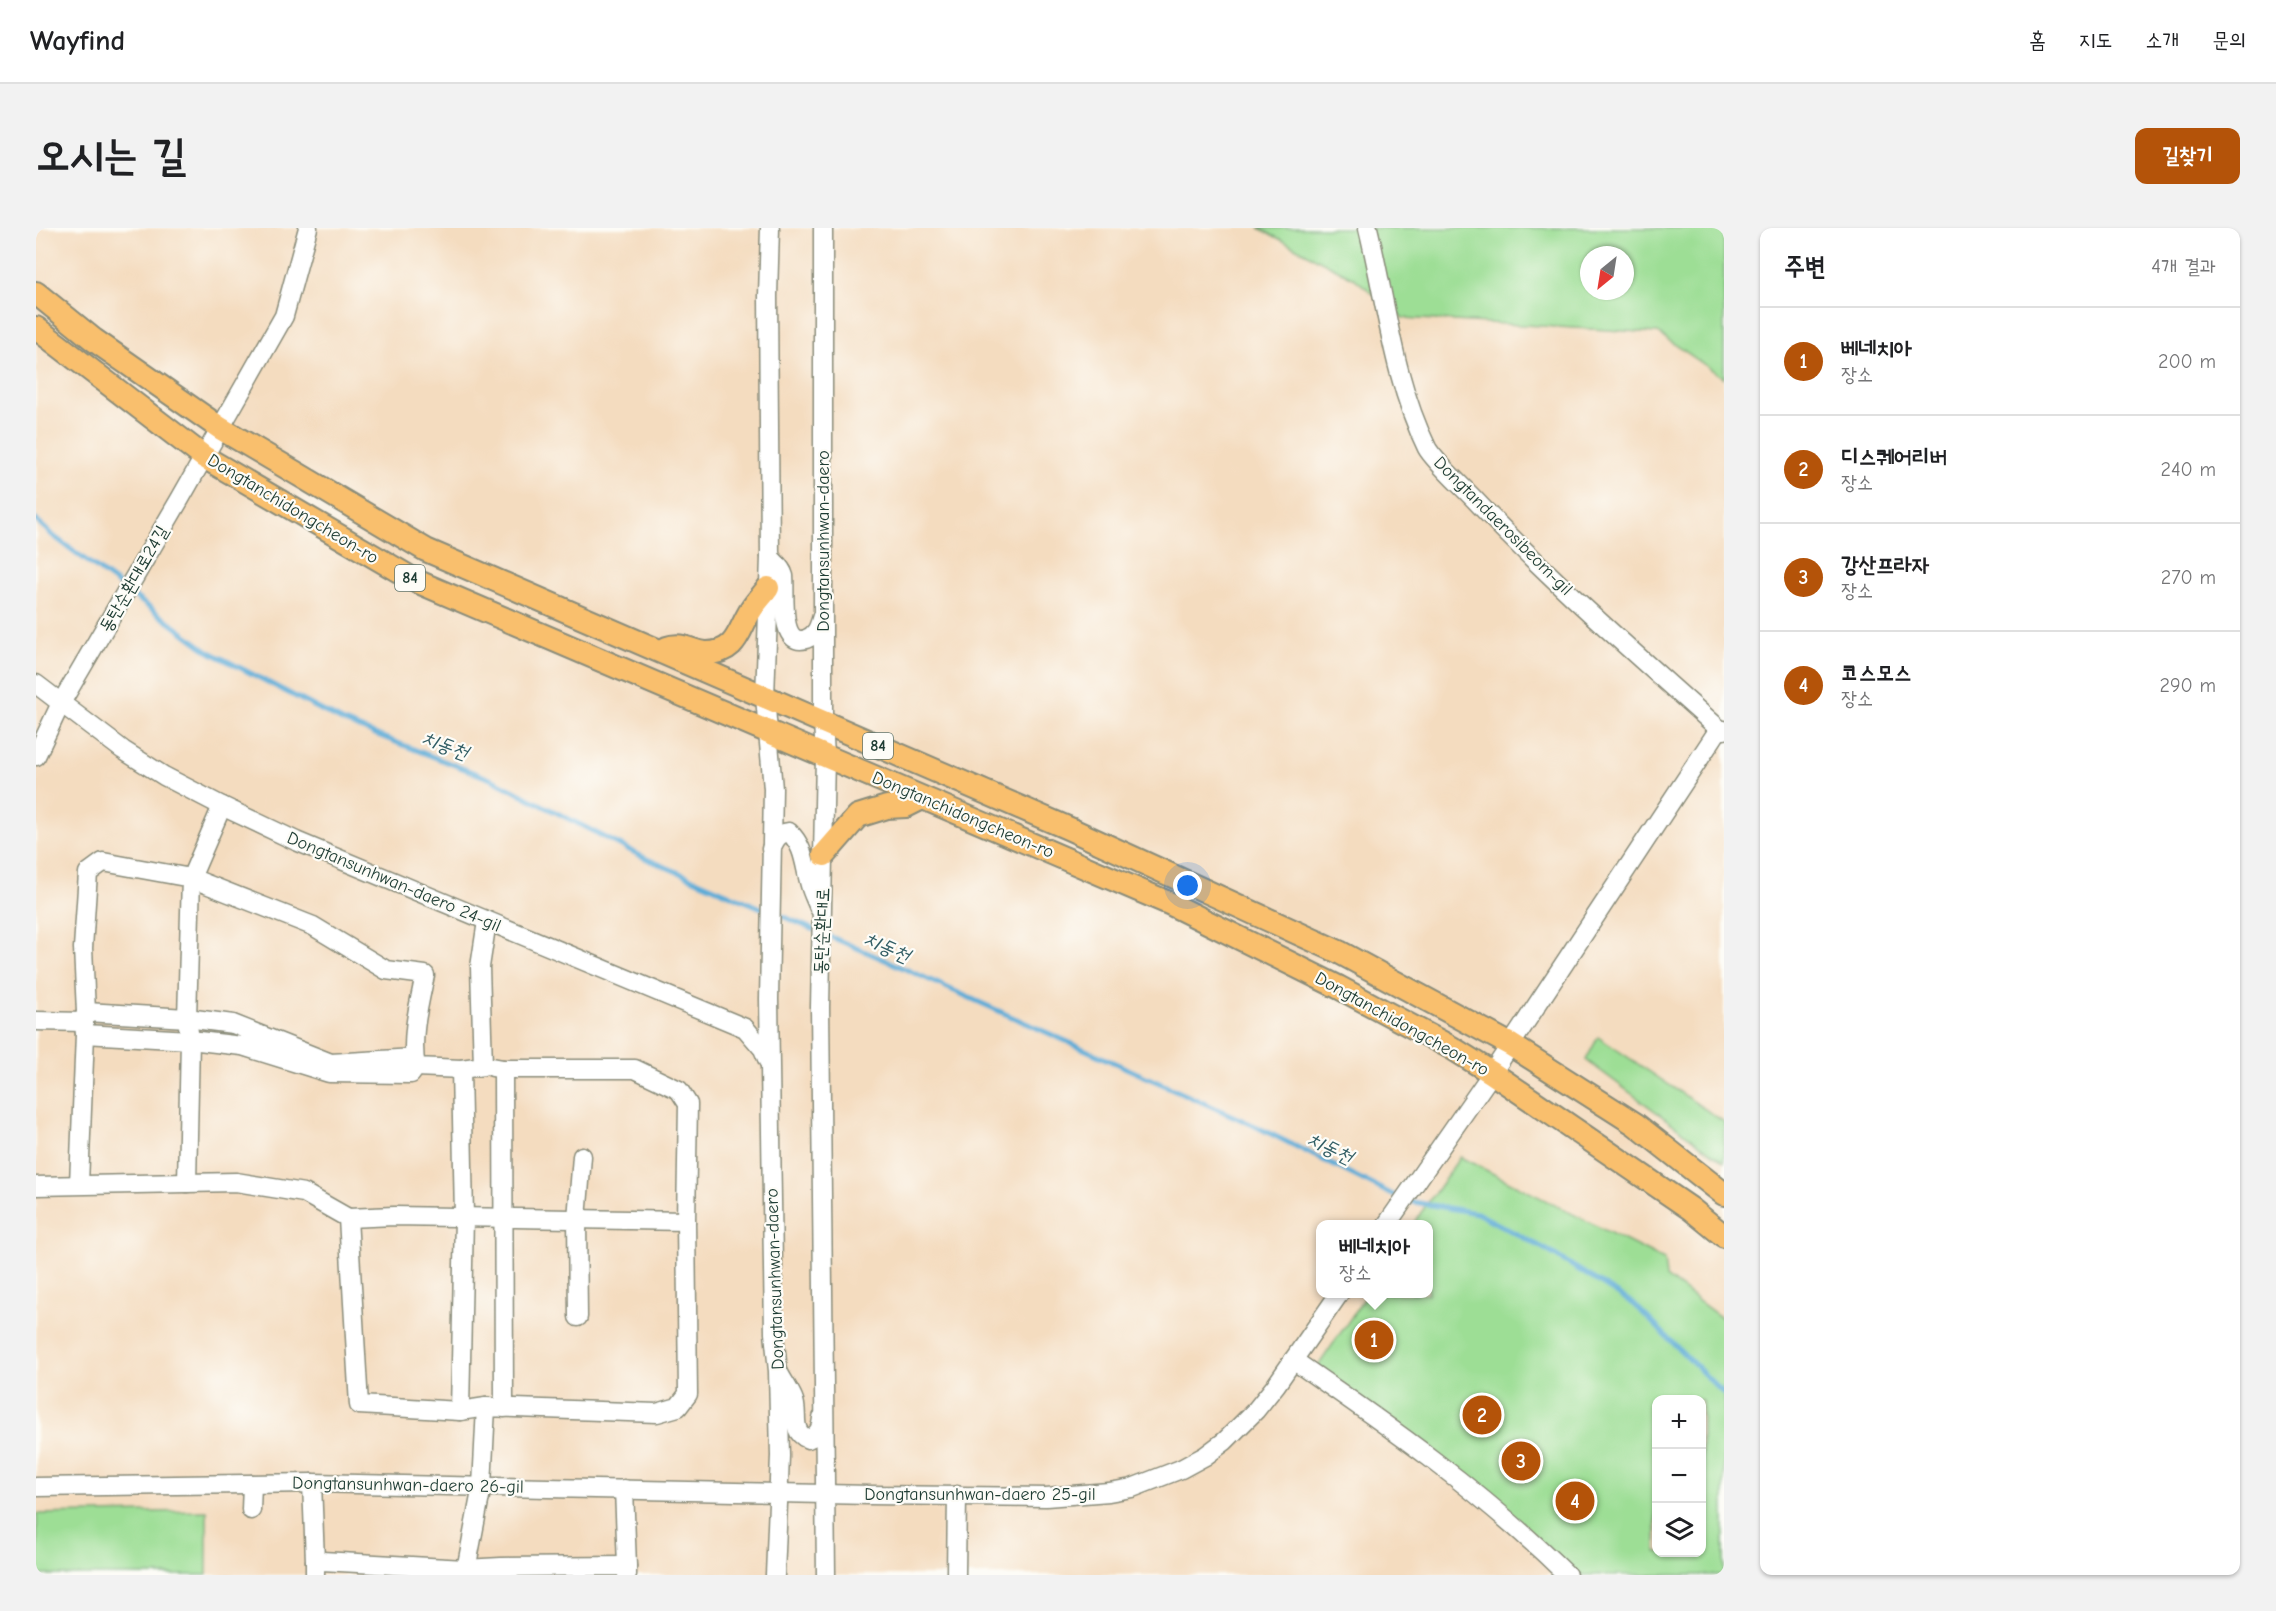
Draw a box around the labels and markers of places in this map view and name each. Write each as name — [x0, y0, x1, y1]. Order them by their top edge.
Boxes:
pin: 1 — [1354, 1318, 1394, 1362]
pin: 2 — [1462, 1392, 1502, 1438]
pin: 3 — [1502, 1438, 1540, 1484]
pin: 4 — [1556, 1478, 1594, 1524]

